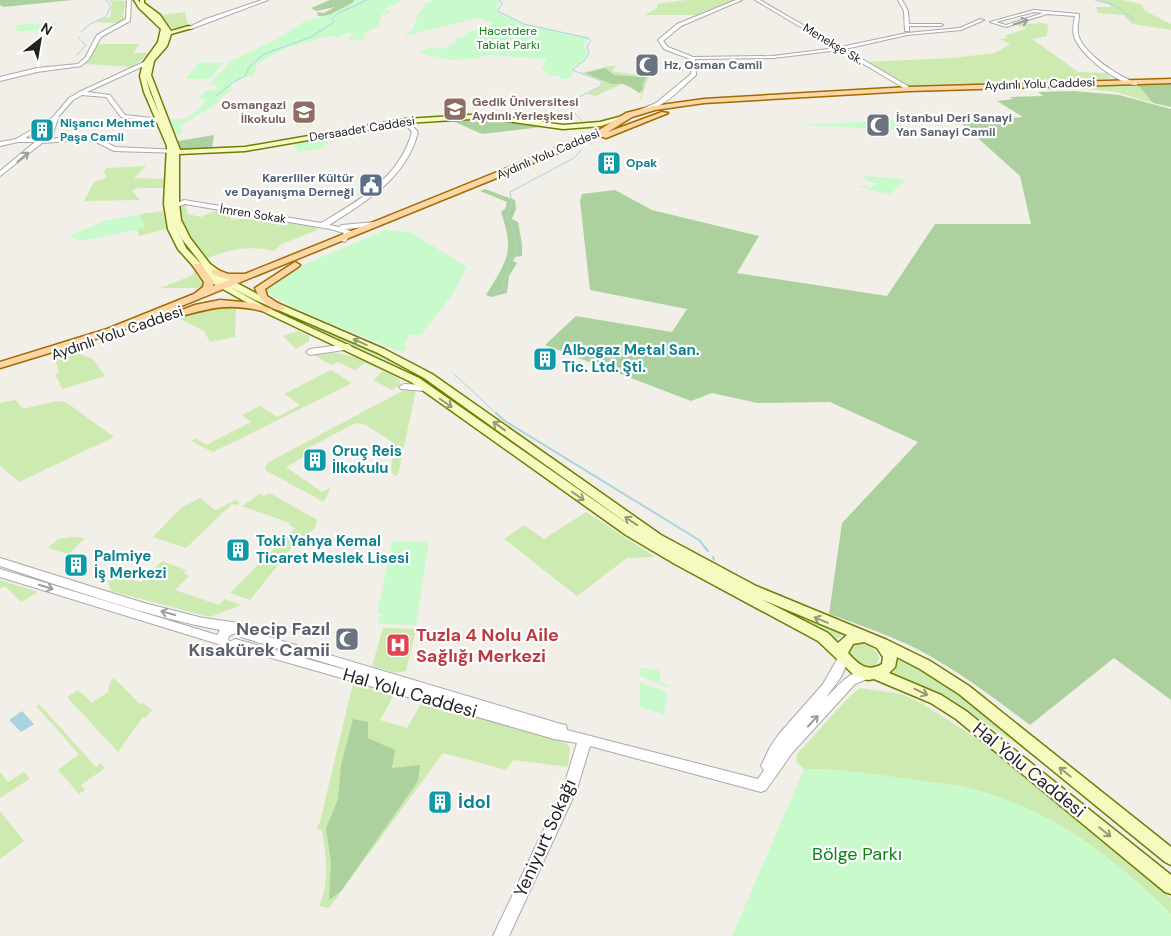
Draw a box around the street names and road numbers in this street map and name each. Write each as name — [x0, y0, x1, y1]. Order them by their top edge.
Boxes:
street label: Menekşe Sk. — [800, 20, 866, 68]
street label: Aydınlı Yolu Caddesi — [984, 74, 1096, 94]
street label: Dersaadet Caddesi — [308, 113, 416, 145]
street label: Aydınlı Yolu Caddesi — [494, 125, 602, 183]
street label: İmren Sokak — [219, 201, 287, 227]
street label: Aydınlı Yolu Caddesi — [48, 301, 186, 365]
street label: Hal Yolu Caddesi — [340, 662, 480, 724]
street label: Hal Yolu Caddesi — [968, 717, 1090, 823]
street label: Yeniyurt Sokağı — [508, 775, 582, 901]

